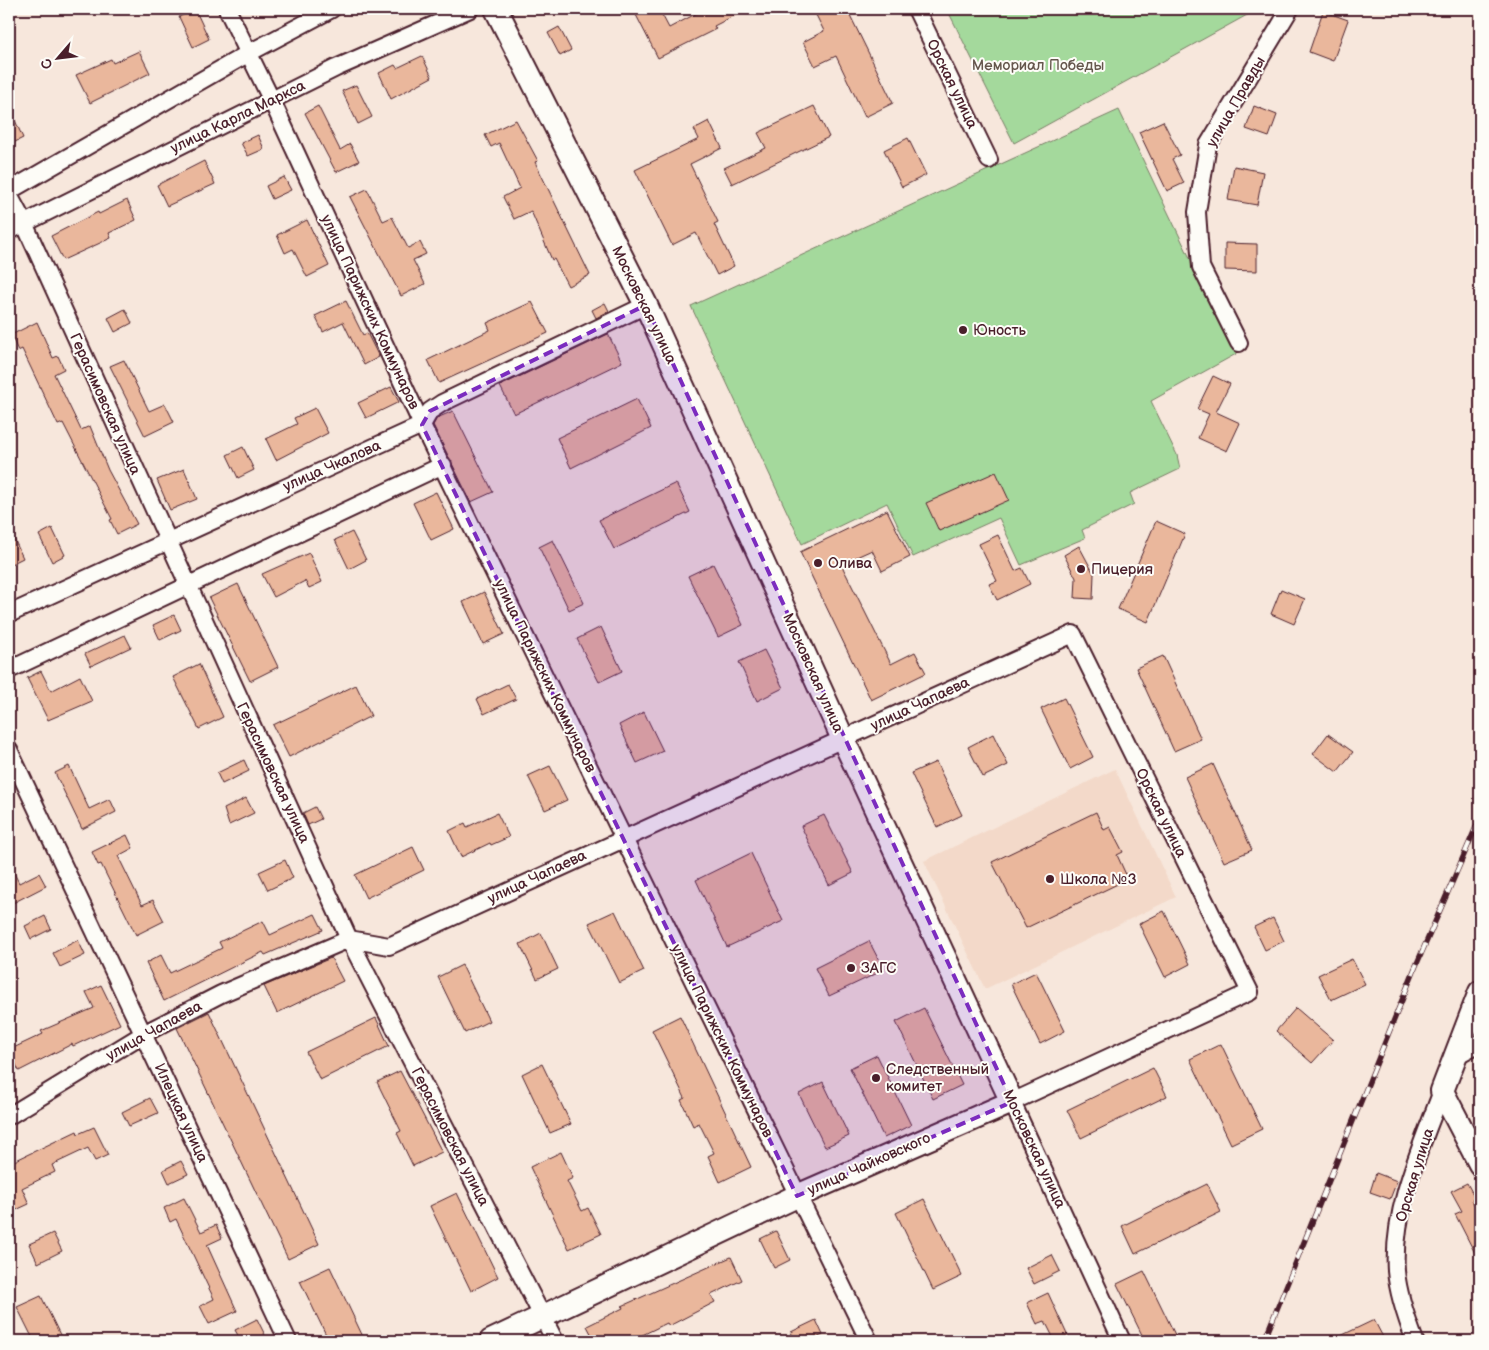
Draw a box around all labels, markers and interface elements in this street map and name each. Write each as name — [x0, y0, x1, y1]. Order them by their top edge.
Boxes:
north arrow — [32, 32, 82, 82]
street label: Орская улица — [922, 36, 982, 132]
street label: улица Правды — [1202, 53, 1270, 151]
text: С — [37, 55, 57, 72]
park label: Мемориал Победы — [972, 56, 1104, 75]
street label: улица Карла Маркса — [167, 76, 309, 158]
street label: улица Парижских Коммунаров — [316, 212, 424, 413]
street label: Московская улица — [607, 243, 681, 367]
place label: Юность — [973, 321, 1026, 340]
marker: Юность — [957, 324, 969, 336]
street label: Герасимовская улица — [65, 330, 145, 478]
street label: улица Чкалова — [280, 436, 384, 496]
place label: Олива — [828, 554, 873, 573]
marker: Олива — [812, 557, 824, 569]
place label: Пицерия — [1091, 560, 1153, 579]
marker: Пицерия — [1075, 563, 1087, 575]
street label: улица Парижских Коммунаров — [490, 576, 600, 776]
street label: Московская улица — [778, 610, 848, 736]
street label: улица Чапаева — [867, 673, 973, 735]
street label: Герасимовская улица — [232, 700, 314, 847]
street label: Орская улица — [1131, 765, 1191, 861]
street label: улица Чапаева — [484, 846, 590, 908]
place label: Школа №3 — [1060, 870, 1137, 889]
marker: Школа №3 — [1044, 873, 1056, 885]
street label: улица Парижских Коммунаров — [667, 941, 777, 1141]
place label: ЗАГС — [861, 959, 897, 978]
marker: ЗАГС — [845, 962, 857, 974]
street label: улица Чапаева — [103, 997, 206, 1065]
street label: Илецкая улица — [150, 1060, 212, 1166]
place label: Следственный комитет — [886, 1060, 989, 1096]
street label: Герасимовская улица — [407, 1064, 493, 1210]
marker: Следственный комитет — [870, 1072, 882, 1084]
street label: Московская улица — [998, 1087, 1070, 1212]
street label: Орская улица — [1392, 1126, 1438, 1224]
street label: улица Чайковского — [805, 1128, 934, 1200]

